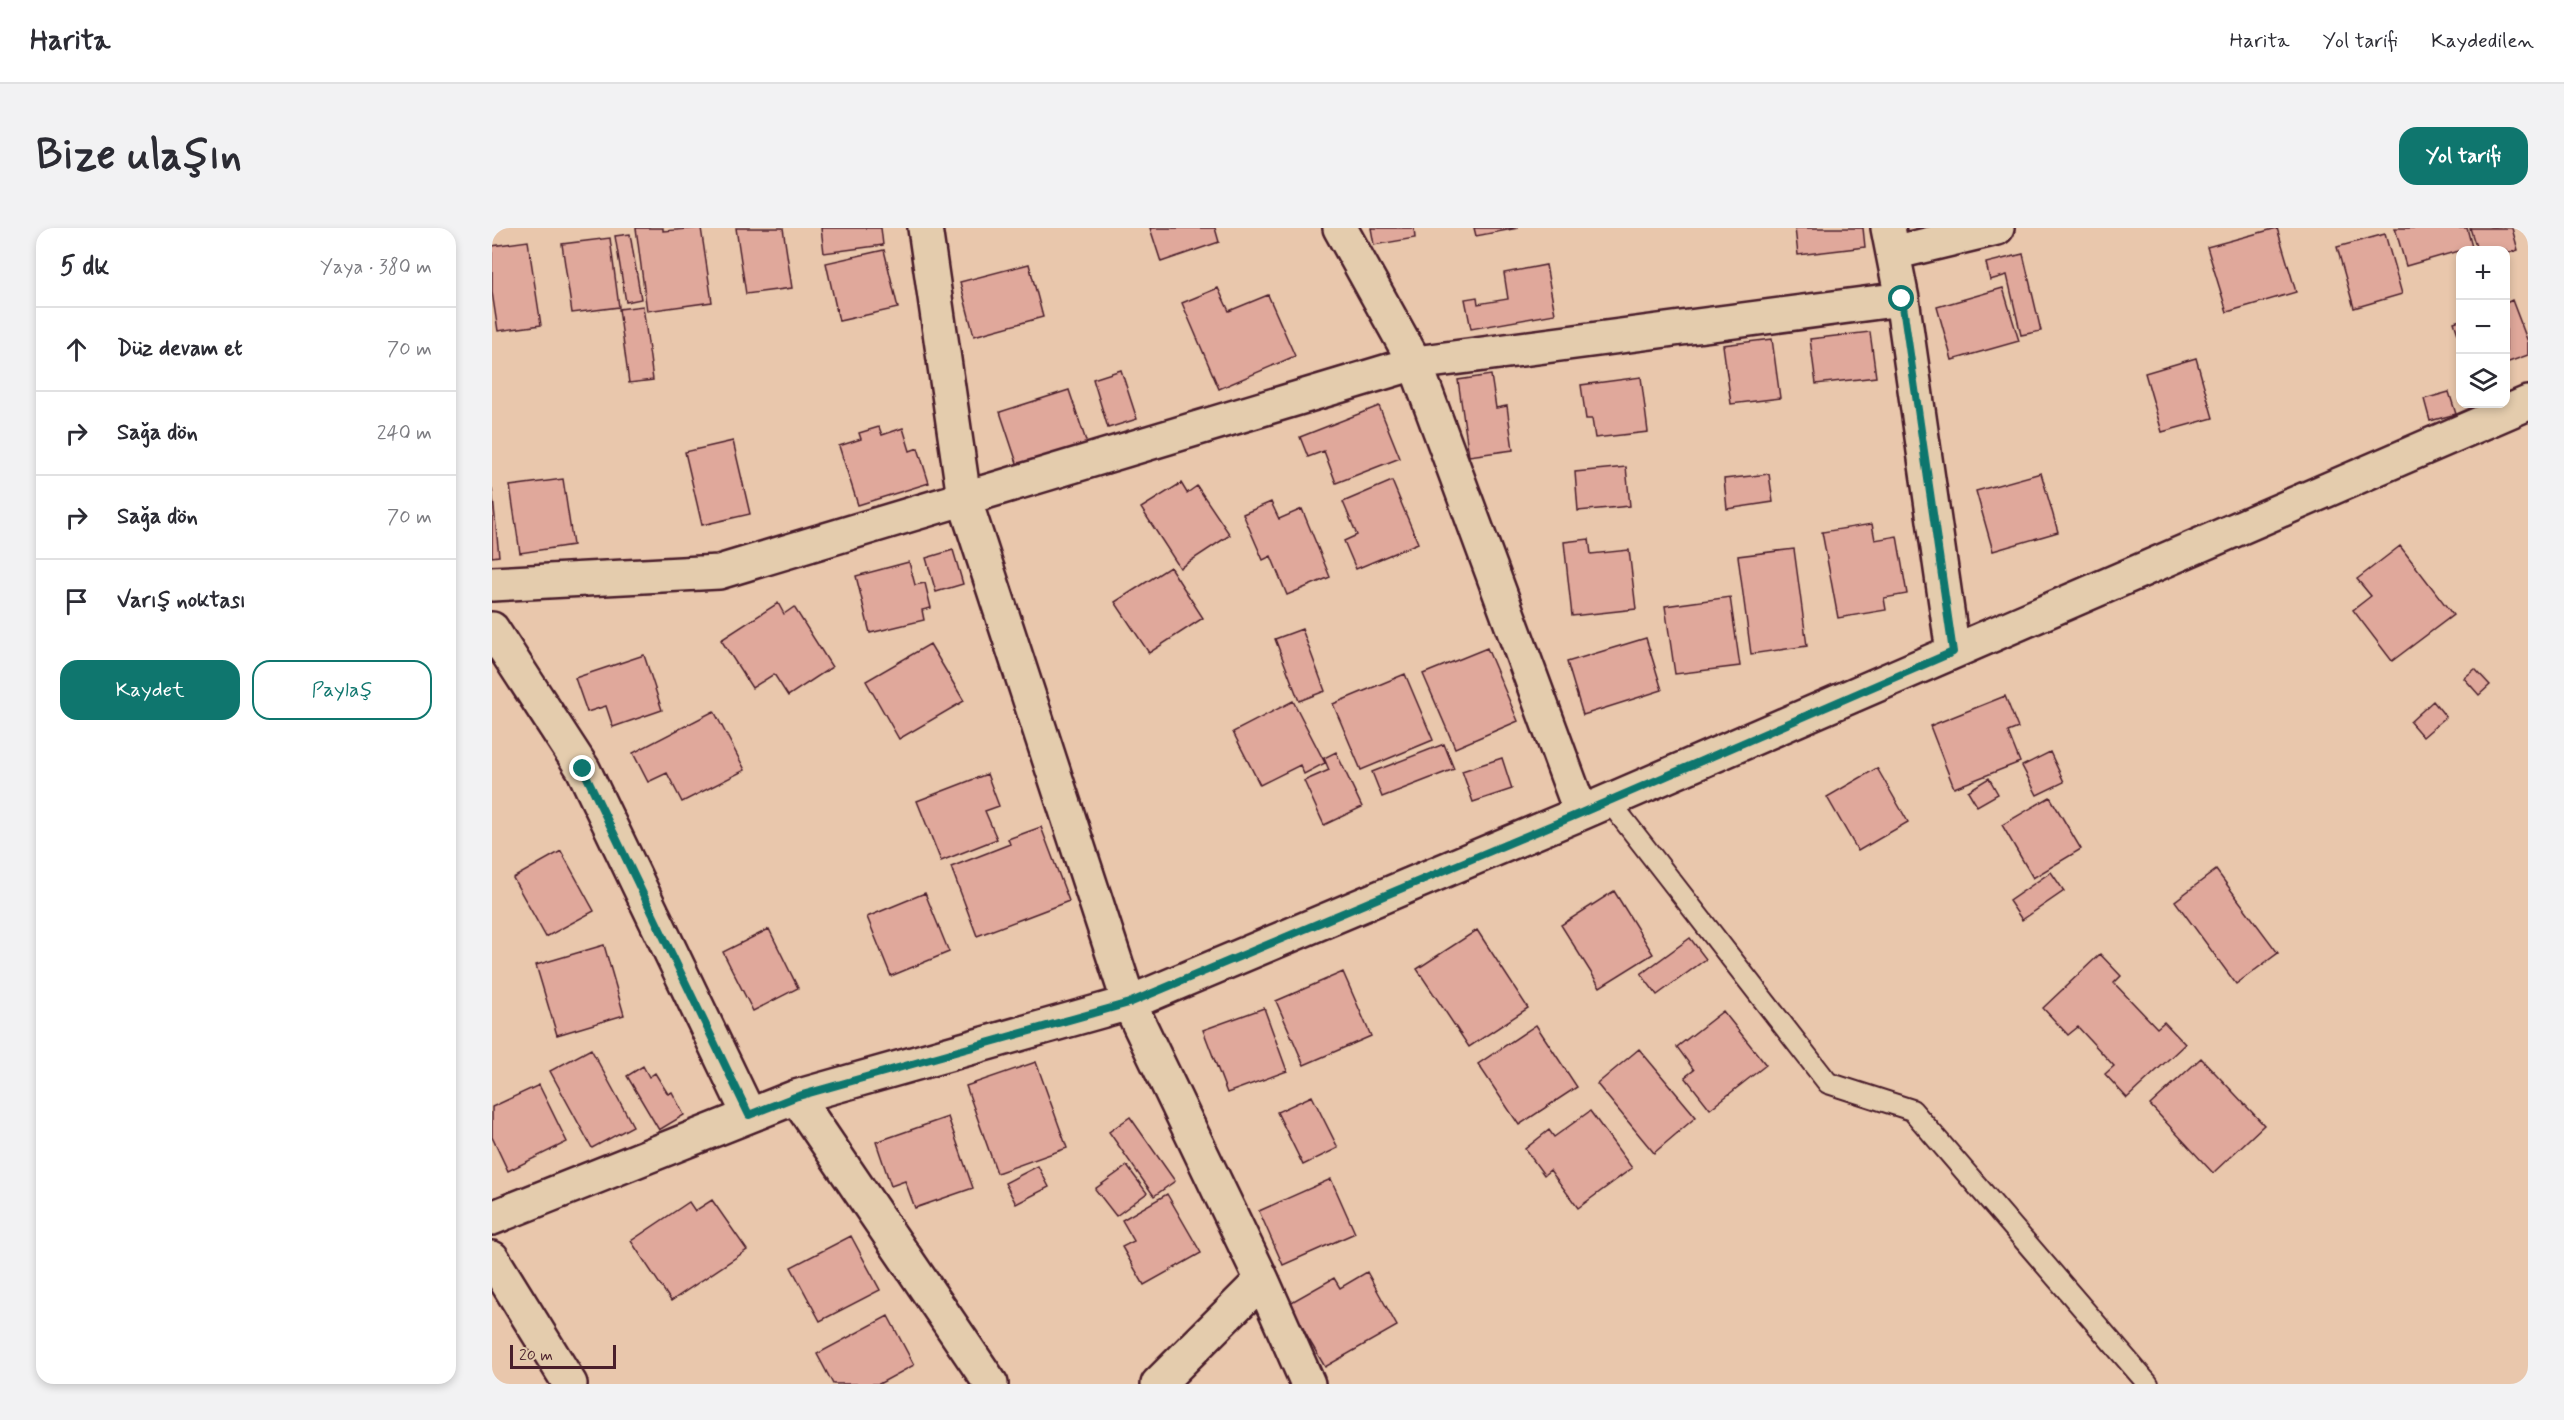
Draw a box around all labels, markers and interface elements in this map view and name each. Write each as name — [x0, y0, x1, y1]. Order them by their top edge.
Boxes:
text: Harita — [30, 23, 110, 60]
text: Harita — [2229, 27, 2290, 55]
text: Yol tarifi — [2323, 27, 2398, 55]
text: Kaydedilen — [2431, 27, 2534, 55]
button: Yol tarifi — [2399, 127, 2528, 185]
text: Bize ulaşın — [36, 129, 242, 184]
map controls — [2456, 246, 2510, 408]
button: + — [2456, 246, 2510, 300]
text: 5 dk — [60, 250, 109, 284]
text: Yaya · 380 m — [320, 254, 432, 281]
route start — [1888, 285, 1914, 311]
button: − — [2456, 300, 2510, 354]
icon: ahead — [60, 333, 93, 366]
text: Düz devam et — [117, 335, 242, 363]
text: 70 m — [387, 336, 432, 363]
button: layers — [2456, 354, 2510, 408]
icon: right — [60, 417, 93, 450]
text: Sağa dön — [117, 419, 198, 447]
text: 240 m — [377, 420, 432, 447]
icon: right — [60, 501, 93, 534]
text: Sağa dön — [117, 503, 198, 531]
text: 70 m — [387, 504, 432, 531]
icon: arrive — [60, 585, 93, 618]
text: Varış noktası — [117, 587, 246, 615]
button: Kaydet — [60, 660, 240, 720]
button: Paylaş — [252, 660, 432, 720]
route end — [569, 755, 595, 781]
scale bar — [510, 1342, 616, 1370]
text: 20 m — [519, 1345, 553, 1366]

